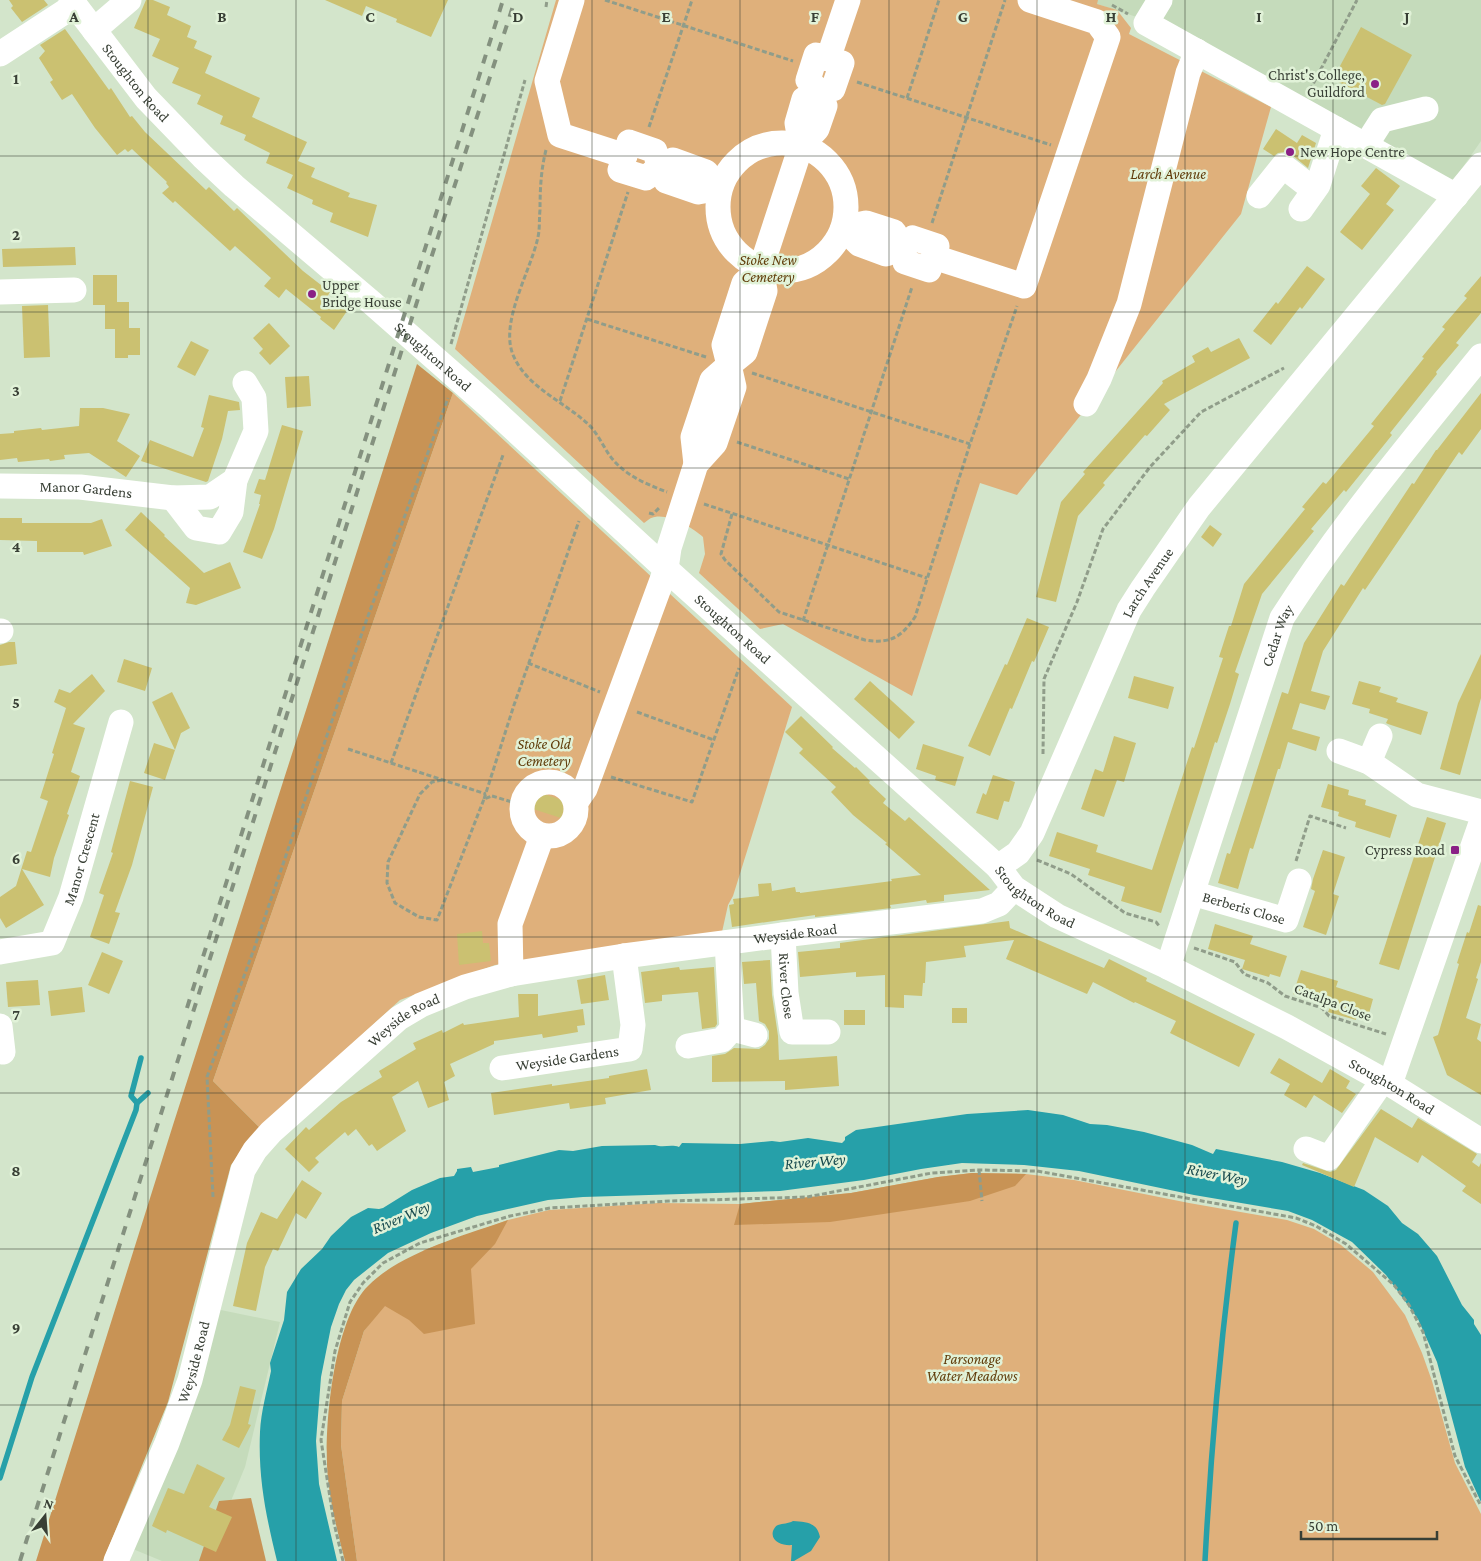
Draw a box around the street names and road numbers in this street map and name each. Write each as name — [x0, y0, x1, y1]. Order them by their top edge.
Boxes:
street label: Stoughton Road — [99, 40, 172, 125]
street label: Stoughton Road — [392, 319, 474, 394]
street label: Manor Gardens — [39, 478, 133, 501]
street label: Larch Avenue — [1119, 544, 1177, 620]
street label: Stoughton Road — [692, 591, 774, 667]
street label: Cedar Way — [1259, 601, 1297, 669]
street label: Manor Crescent — [60, 810, 103, 908]
street label: Stoughton Road — [992, 862, 1078, 931]
street label: Berberis Close — [1201, 888, 1287, 927]
street label: Weyside Road — [752, 921, 838, 947]
street label: River Close — [776, 952, 798, 1021]
street label: Catalpa Close — [1292, 980, 1374, 1025]
street label: Weyside Road — [365, 990, 442, 1050]
street label: Weyside Gardens — [515, 1043, 620, 1074]
street label: Stoughton Road — [1346, 1055, 1437, 1118]
street label: Weyside Road — [174, 1319, 213, 1405]

